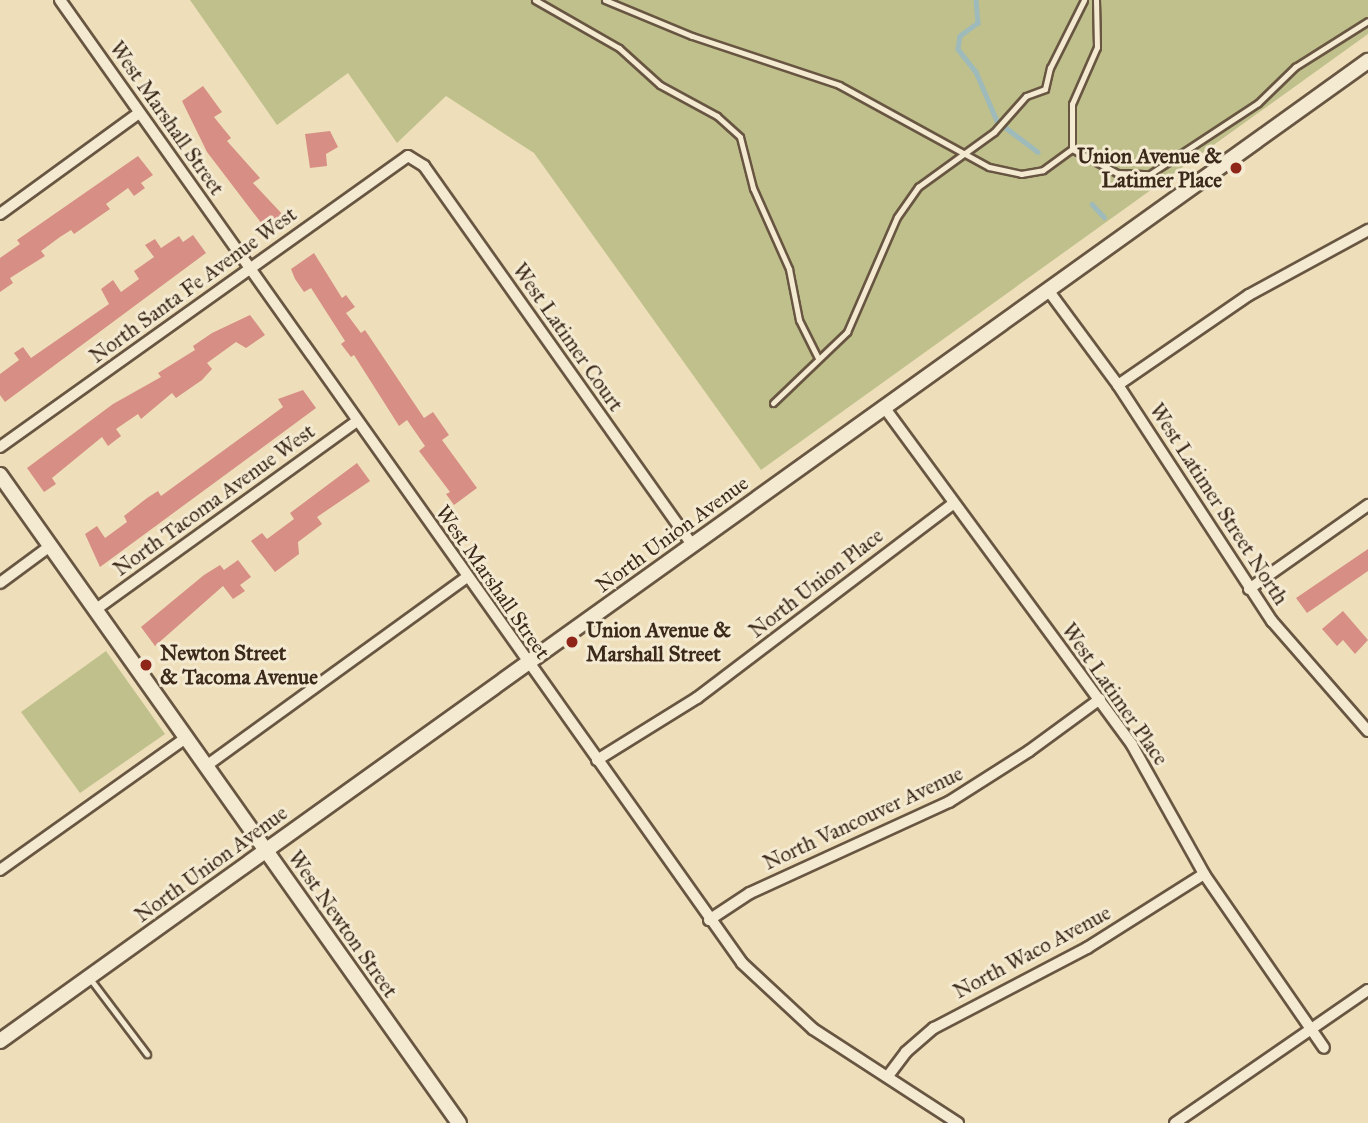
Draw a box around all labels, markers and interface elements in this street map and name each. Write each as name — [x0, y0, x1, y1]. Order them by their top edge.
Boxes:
street label: West Marshall Street — [104, 36, 230, 200]
place label: Union Avenue & Latimer Place — [1077, 143, 1222, 193]
marker: Union Avenue & Latimer Place — [1228, 160, 1244, 176]
street label: North Santa Fe Avenue West — [85, 201, 301, 369]
street label: West Latimer Court — [507, 258, 629, 416]
street label: West Latimer Street North — [1144, 398, 1294, 610]
street label: North Tacoma Avenue West — [108, 418, 320, 582]
street label: North Union Avenue — [591, 470, 753, 598]
street label: West Marshall Street — [430, 500, 556, 664]
street label: North Union Place — [744, 523, 888, 643]
place label: Union Avenue & Marshall Street — [586, 617, 731, 667]
street label: West Latimer Place — [1057, 618, 1173, 770]
marker: Union Avenue & Marshall Street — [564, 634, 580, 650]
place label: Newton Street & Tacoma Avenue — [160, 640, 318, 690]
marker: Newton Street & Tacoma Avenue — [138, 657, 154, 673]
street label: North Vancouver Avenue — [759, 761, 967, 875]
street label: North Union Avenue — [130, 800, 292, 928]
street label: West Newton Street — [283, 846, 403, 1002]
street label: North Waco Avenue — [949, 900, 1115, 1004]

